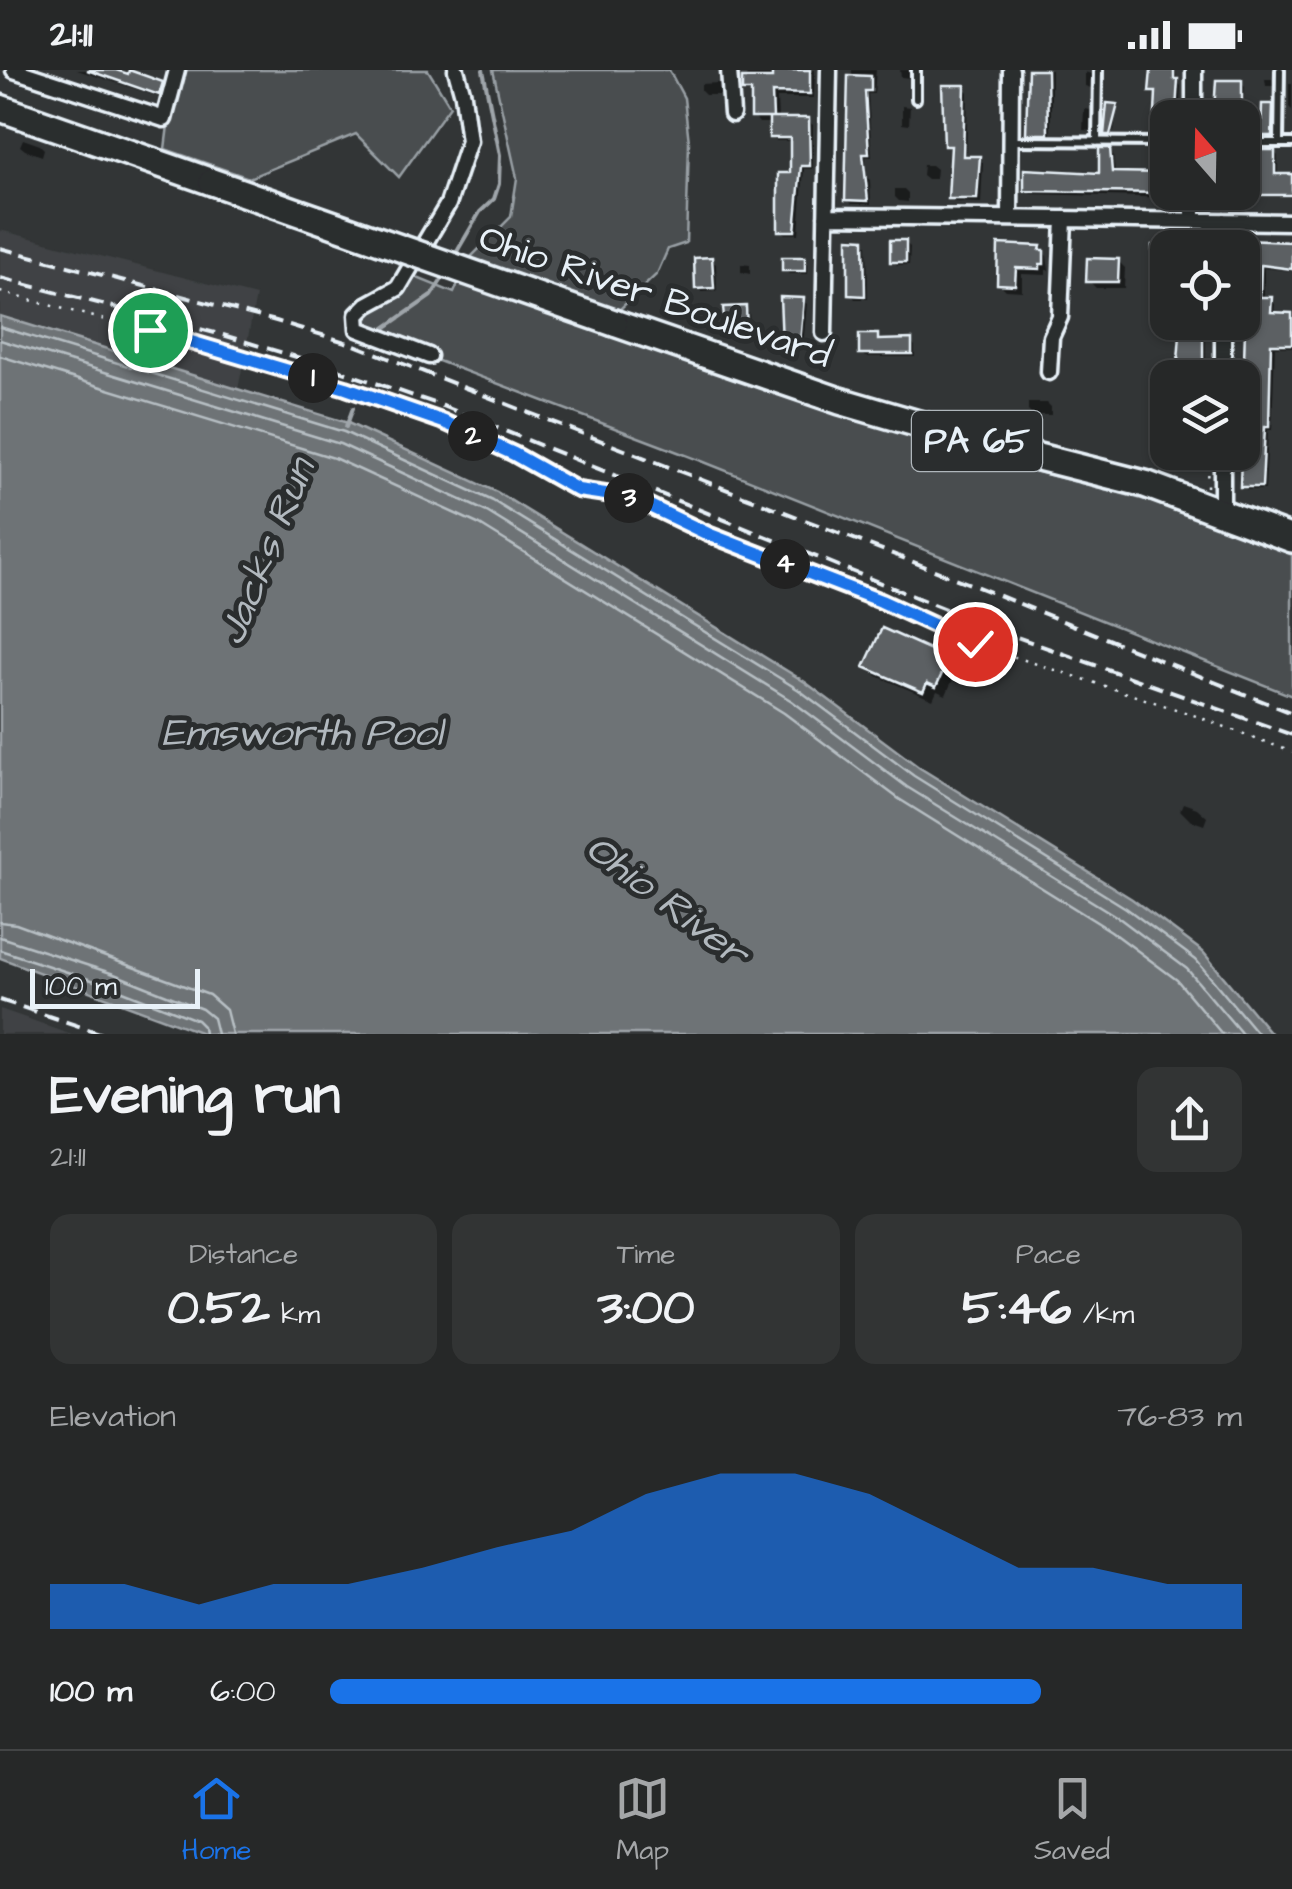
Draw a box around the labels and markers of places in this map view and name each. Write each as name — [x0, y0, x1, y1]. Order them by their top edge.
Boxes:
pin — [108, 288, 193, 373]
pin: 1 — [288, 353, 338, 403]
pin: 2 — [448, 411, 498, 461]
pin: 3 — [604, 473, 654, 523]
pin: 4 — [760, 539, 810, 589]
pin — [933, 602, 1018, 687]

